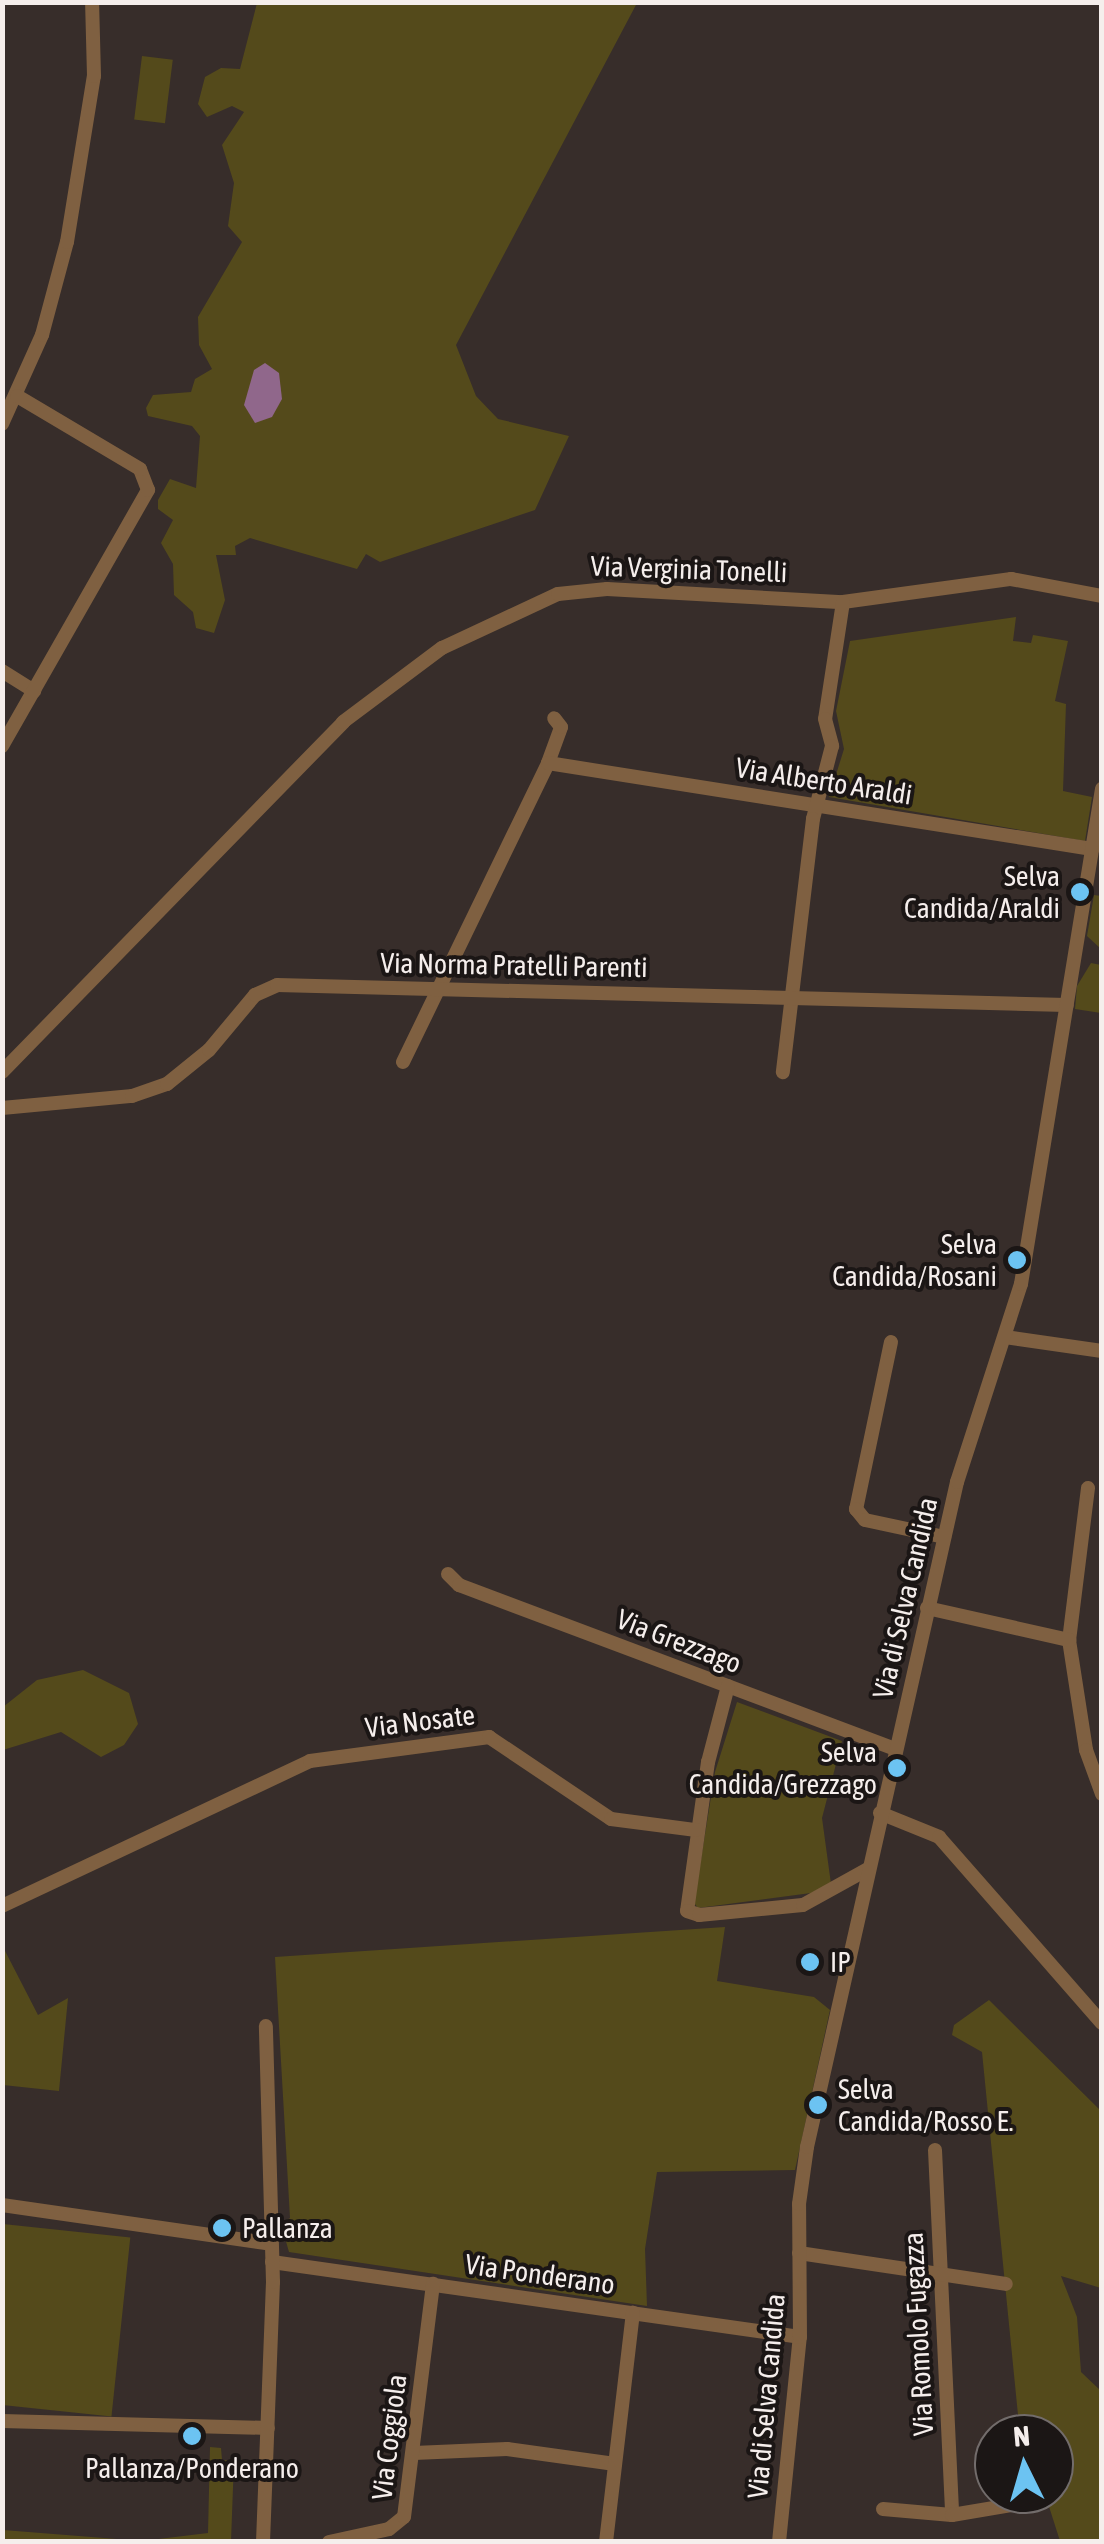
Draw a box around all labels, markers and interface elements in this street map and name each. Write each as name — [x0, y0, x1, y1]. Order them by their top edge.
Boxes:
street label: Via Verginia Tonelli — [590, 549, 788, 589]
street label: Via Alberto Araldi — [733, 750, 915, 812]
place label: Selva Candida/Araldi — [904, 859, 1060, 925]
marker: Selva Candida/Araldi — [1069, 881, 1091, 903]
street label: Via Norma Pratelli Parenti — [380, 946, 648, 984]
place label: Selva Candida/Rosani — [832, 1227, 997, 1293]
marker: Selva Candida/Rosani — [1006, 1249, 1028, 1271]
street label: Via di Selva Candida — [866, 1494, 944, 1702]
street label: Via Grezzago — [612, 1602, 746, 1680]
street label: Via Nosate — [363, 1698, 477, 1744]
place label: Selva Candida/Grezzago — [689, 1735, 877, 1801]
marker: Selva Candida/Grezzago — [886, 1757, 908, 1779]
place label: IP — [830, 1945, 851, 1979]
marker: IP — [799, 1951, 821, 1973]
place label: Selva Candida/Rosso E. — [838, 2072, 1014, 2138]
marker: Selva Candida/Rosso E. — [807, 2094, 829, 2116]
place label: Pallanza — [242, 2211, 333, 2245]
marker: Pallanza — [211, 2217, 233, 2239]
street label: Via Romolo Fugazza — [896, 2231, 940, 2437]
street label: Via Ponderano — [463, 2247, 617, 2301]
street label: Via di Selva Candida — [740, 2292, 792, 2500]
street label: Via Coggiola — [365, 2372, 413, 2502]
north arrow — [974, 2414, 1074, 2514]
text: N — [1012, 2419, 1031, 2453]
marker: Pallanza/Ponderano — [181, 2425, 203, 2447]
place label: Pallanza/Ponderano — [85, 2451, 299, 2485]

